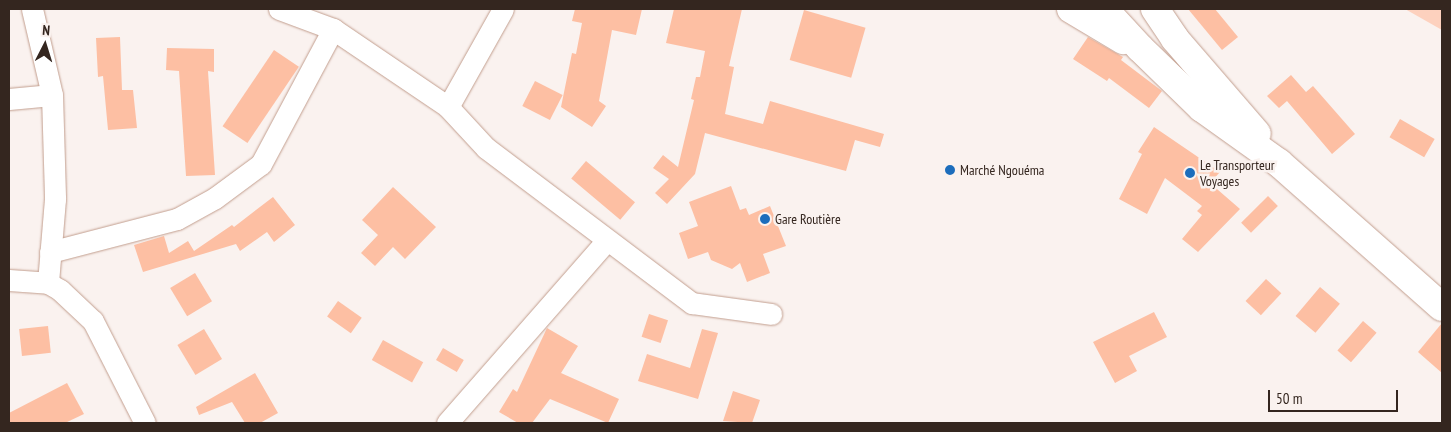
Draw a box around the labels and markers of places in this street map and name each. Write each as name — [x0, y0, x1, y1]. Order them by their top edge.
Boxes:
place label: Le Transporteur Voyages — [1200, 157, 1275, 190]
place label: Marché Ngouéma — [960, 162, 1044, 178]
marker: Marché Ngouéma — [944, 164, 956, 176]
marker: Le Transporteur Voyages — [1184, 167, 1196, 179]
place label: Gare Routière — [775, 211, 841, 227]
marker: Gare Routière — [759, 213, 771, 225]

